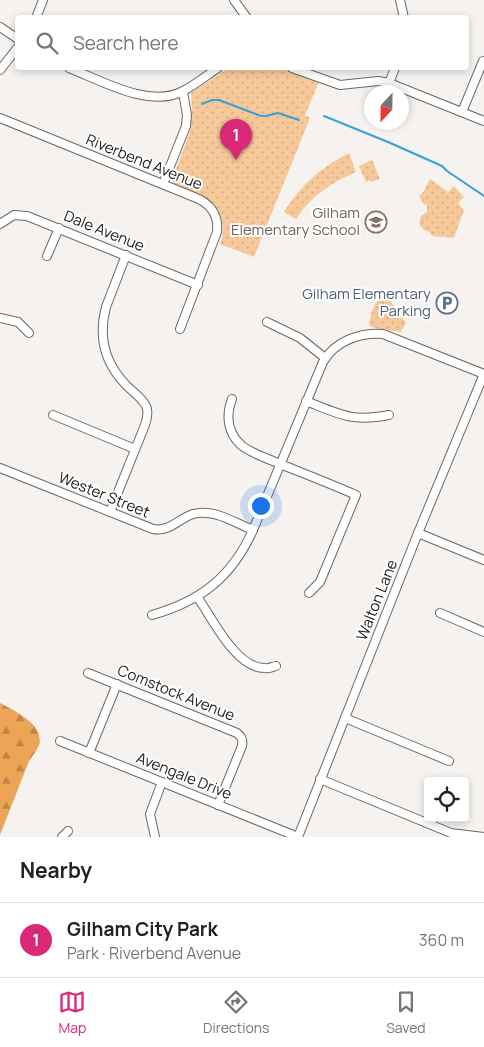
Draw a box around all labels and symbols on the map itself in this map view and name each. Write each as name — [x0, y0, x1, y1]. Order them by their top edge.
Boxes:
north arrow — [364, 85, 409, 130]
pin: 1 — [220, 119, 252, 160]
street label: Riverbend Avenue — [83, 129, 206, 195]
place label: Gilham Elementary School — [231, 202, 360, 240]
street label: Dale Avenue — [61, 205, 148, 256]
school or university icon: Gilham Elementary School — [364, 210, 388, 234]
place label: Gilham Elementary Parking — [302, 283, 431, 321]
parking icon: Gilham Elementary Parking — [435, 291, 459, 315]
street label: Wester Street — [55, 467, 153, 522]
your location — [248, 493, 274, 519]
street label: Walton Lane — [351, 556, 402, 643]
street label: Comstock Avenue — [114, 659, 238, 726]
street label: Avengale Drive — [133, 747, 235, 804]

